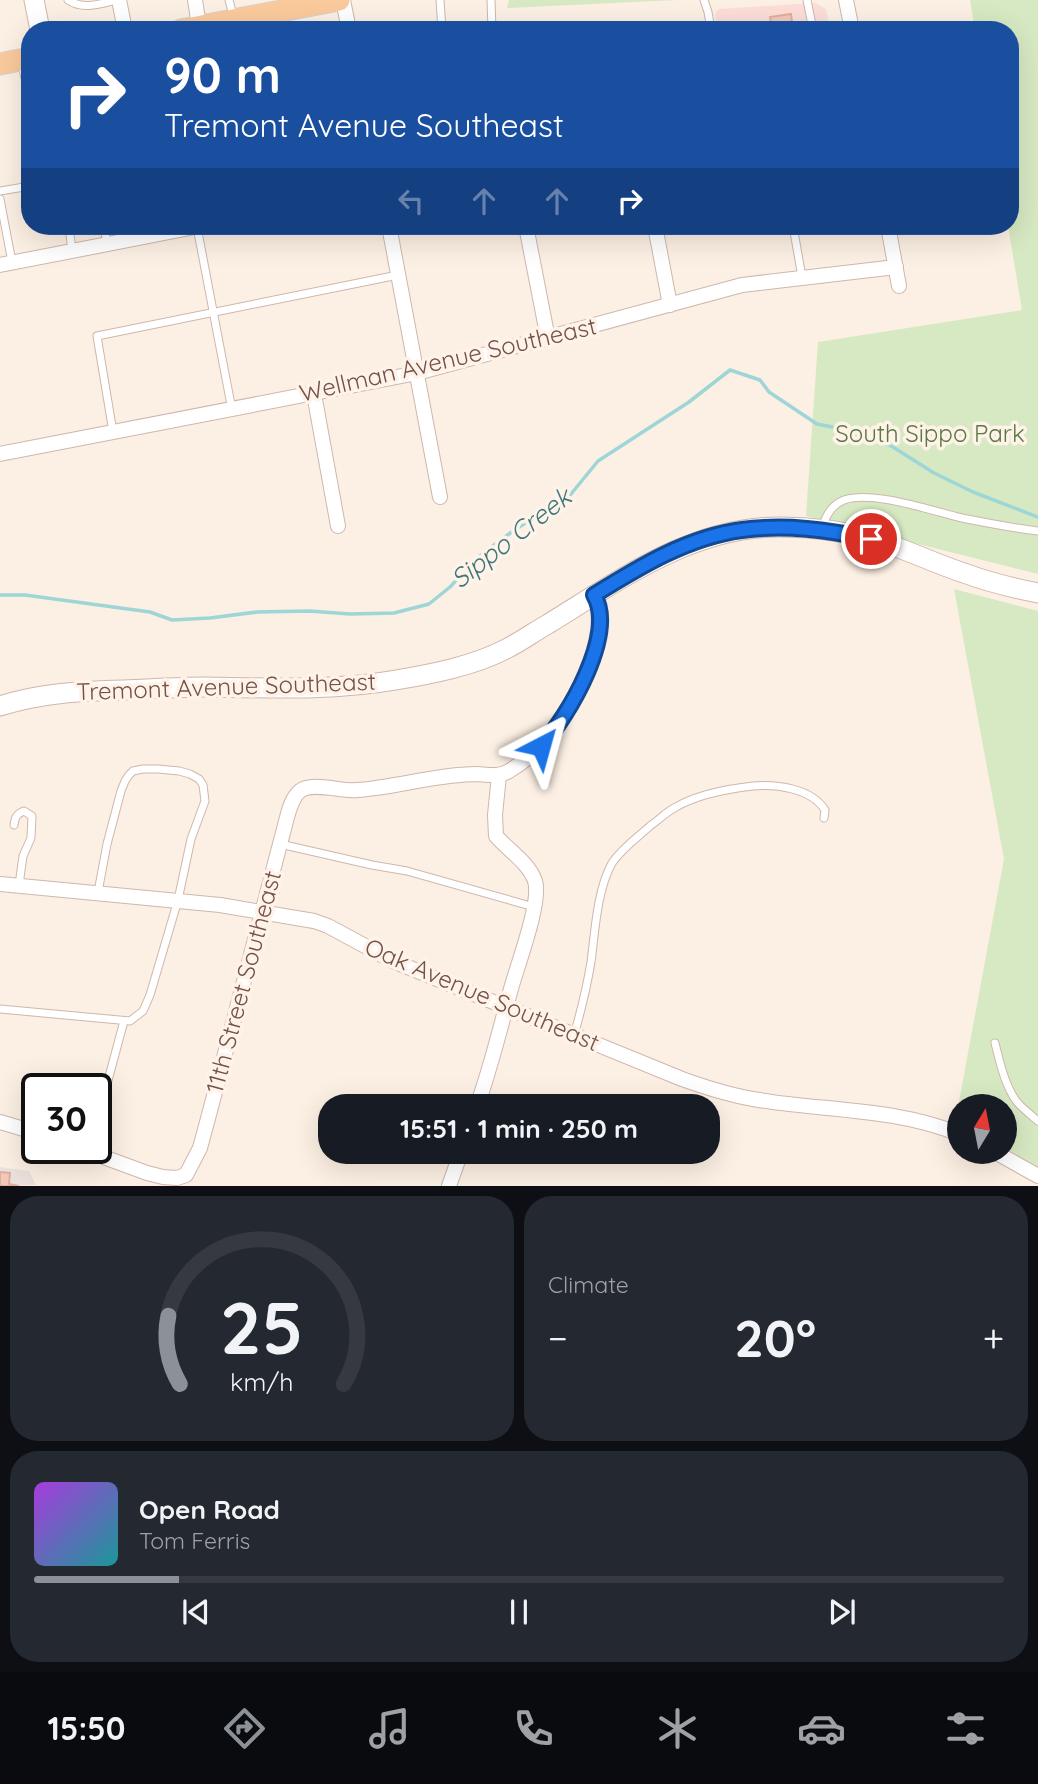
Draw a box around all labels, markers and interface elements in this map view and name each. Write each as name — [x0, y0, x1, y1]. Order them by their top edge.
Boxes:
text: 90 m — [164, 44, 281, 105]
icon: right — [49, 49, 140, 140]
text: Tremont Avenue Southeast — [164, 105, 564, 145]
icon: left — [392, 182, 430, 220]
icon: ahead — [465, 182, 503, 220]
icon: ahead — [538, 182, 576, 220]
icon: right — [611, 182, 649, 220]
street label: Wellman Avenue Southeast — [296, 310, 599, 408]
park label: South Sippo Park — [835, 418, 1025, 448]
water label: Sippo Creek — [444, 479, 579, 595]
pin — [841, 509, 901, 569]
icon: arrive — [852, 520, 890, 558]
street label: Tremont Avenue Southeast — [76, 666, 376, 706]
position arrow — [504, 709, 578, 783]
street label: 11th Street Southeast — [199, 867, 287, 1096]
street label: Oak Avenue Southeast — [361, 931, 604, 1057]
speed limit sign: 30 — [21, 1073, 112, 1164]
north arrow — [947, 1094, 1017, 1164]
map controls — [947, 1094, 1017, 1164]
text: 15:51 · 1 min · 250 m — [400, 1112, 638, 1145]
text: Climate — [548, 1270, 629, 1299]
text: 25 — [220, 1282, 304, 1373]
text: 20° — [734, 1305, 816, 1370]
text: − — [548, 1314, 568, 1362]
text: + — [983, 1314, 1004, 1362]
text: km/h — [230, 1366, 294, 1397]
text: Open Road — [139, 1493, 280, 1526]
text: Tom Ferris — [139, 1526, 250, 1555]
icon: previous — [177, 1593, 215, 1631]
icon: pause — [500, 1593, 538, 1631]
icon: next — [823, 1593, 861, 1631]
icon: directions — [220, 1704, 269, 1753]
icon: music — [365, 1704, 414, 1753]
icon: phone — [509, 1704, 558, 1753]
icon: climate — [653, 1704, 702, 1753]
icon: car — [797, 1704, 846, 1753]
icon: filters — [941, 1704, 990, 1753]
text: 15:50 — [48, 1708, 125, 1748]

